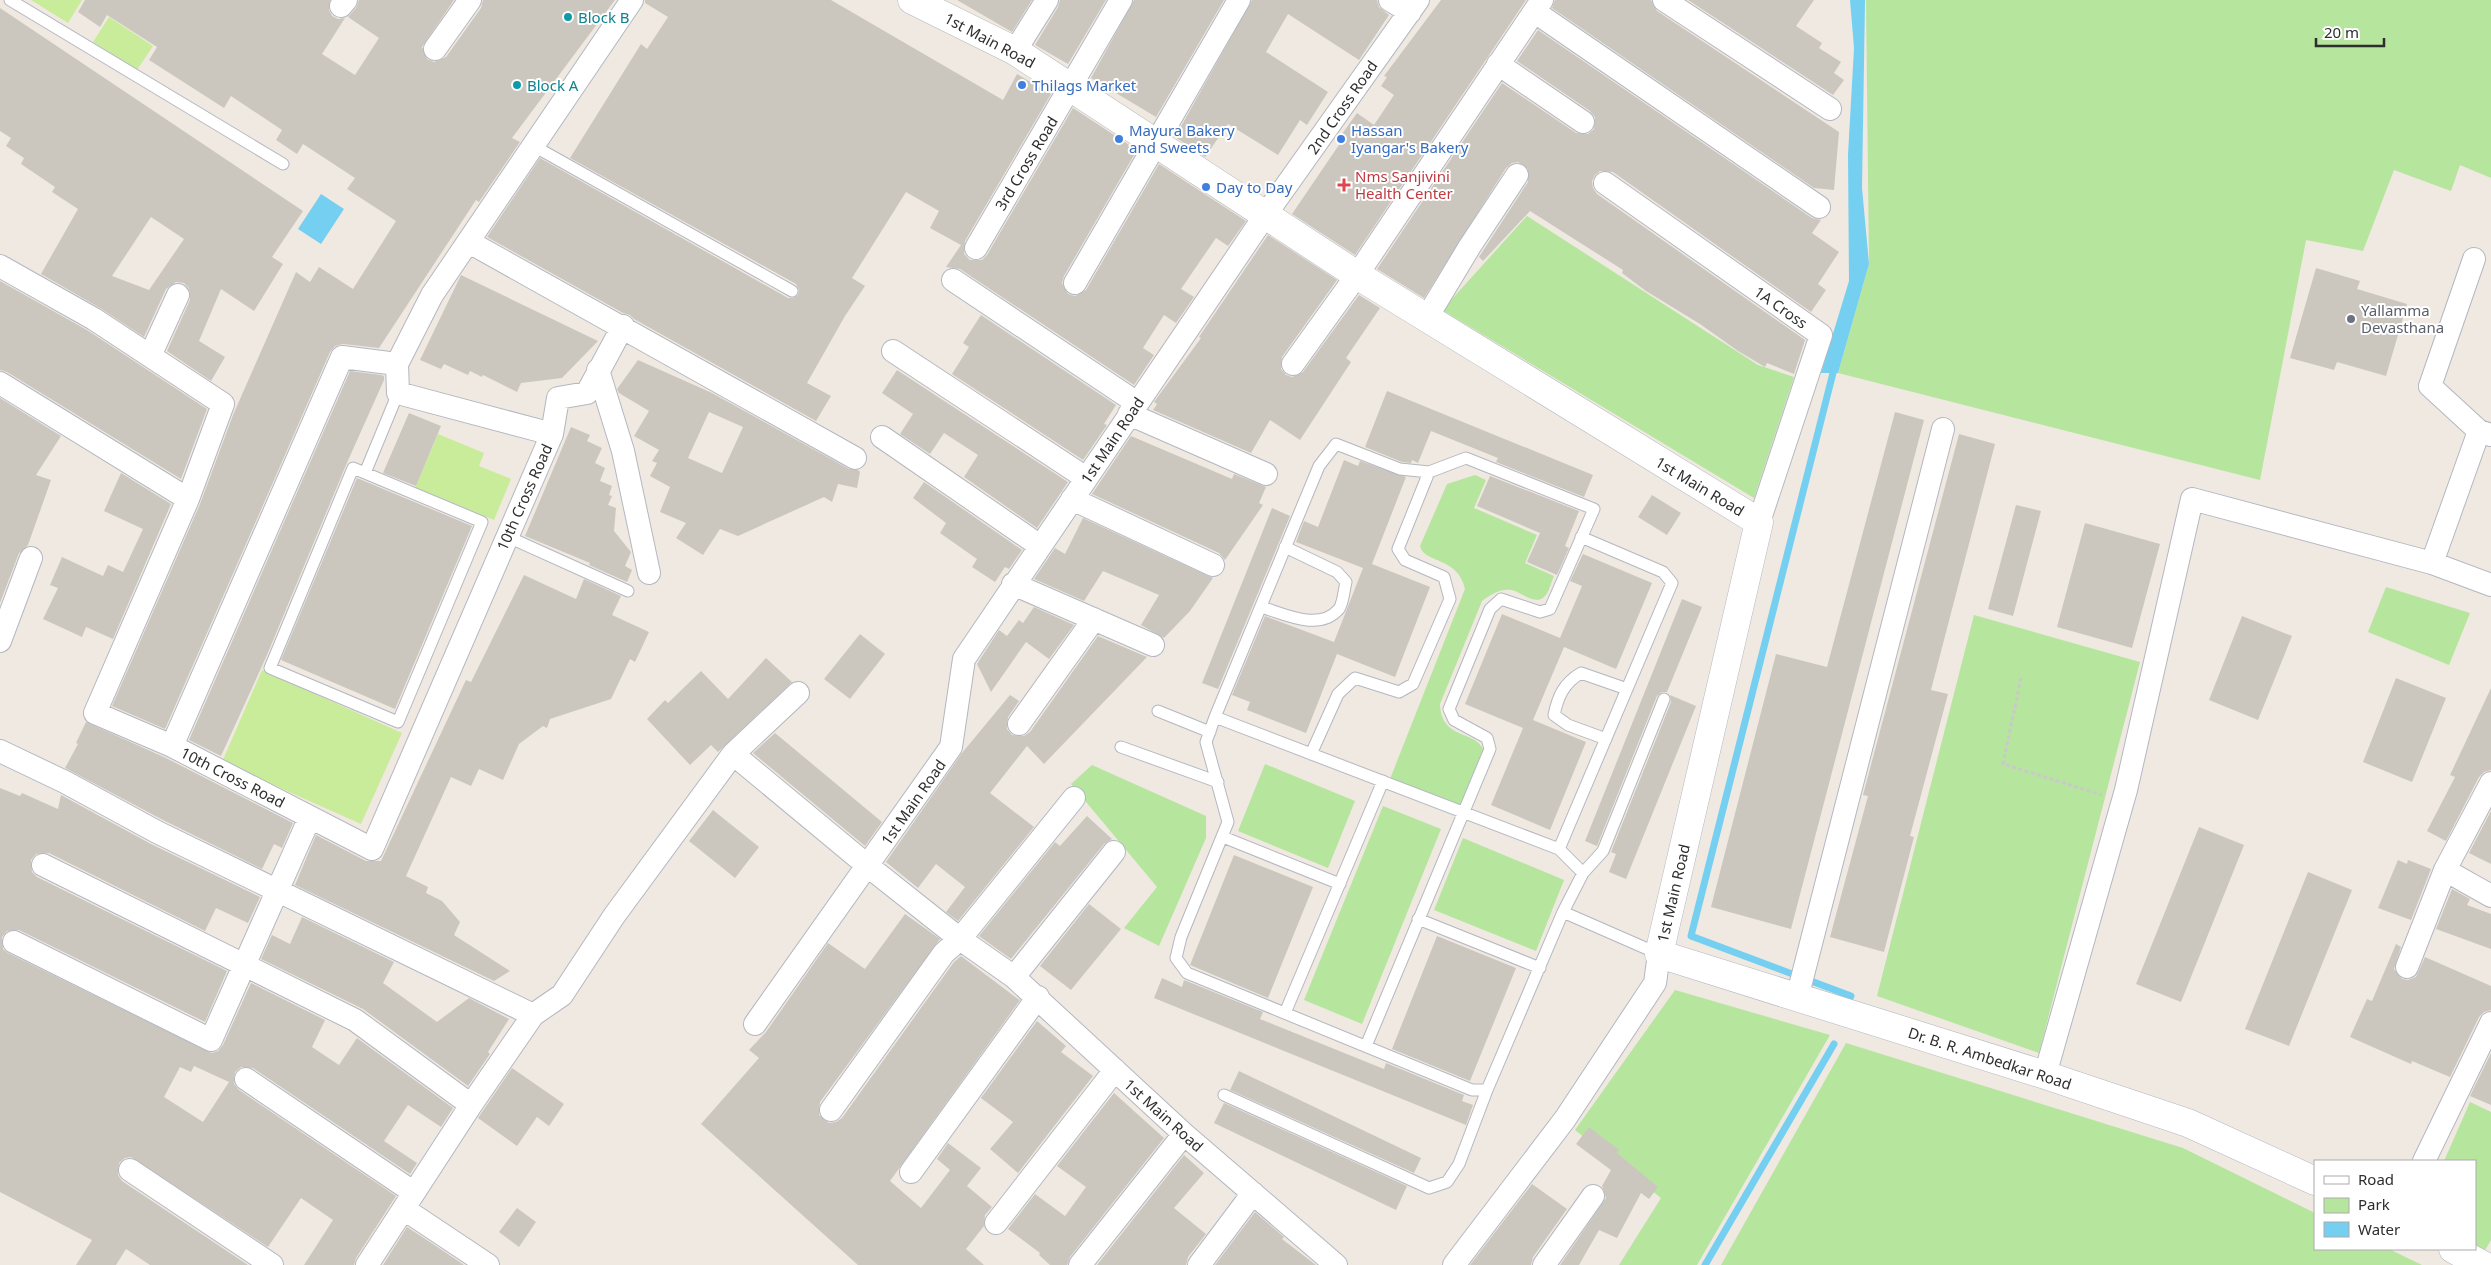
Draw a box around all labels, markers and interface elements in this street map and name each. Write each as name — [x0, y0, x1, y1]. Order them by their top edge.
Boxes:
place label: Block B — [578, 7, 630, 27]
street label: 1st Main Road — [941, 8, 1039, 72]
marker: Block B — [562, 11, 574, 23]
scale bar — [2316, 15, 2384, 47]
text: 20 m — [2324, 22, 2359, 42]
street label: 2nd Cross Road — [1302, 56, 1382, 158]
place label: Block A — [527, 75, 579, 95]
place label: Thilags Market — [1032, 75, 1137, 95]
marker: Block A — [511, 79, 523, 91]
marker: Thilags Market — [1016, 79, 1028, 91]
street label: 3rd Cross Road — [990, 112, 1062, 214]
place label: Mayura Bakery and Sweets — [1129, 120, 1235, 157]
place label: Hassan Iyangar's Bakery — [1351, 120, 1469, 157]
marker: Mayura Bakery and Sweets — [1113, 133, 1125, 145]
marker: Hassan Iyangar's Bakery — [1335, 133, 1347, 145]
place label: Nms Sanjivini Health Center — [1355, 166, 1453, 203]
place label: Day to Day — [1216, 177, 1293, 197]
marker: Nms Sanjivini Health Center — [1337, 178, 1351, 192]
marker: Day to Day — [1200, 181, 1212, 193]
street label: 1A Cross — [1750, 281, 1812, 333]
place label: Yallamma Devasthana — [2361, 300, 2444, 337]
marker: Yallamma Devasthana — [2345, 313, 2357, 325]
street label: 1st Main Road — [1076, 393, 1148, 487]
street label: 10th Cross Road — [492, 441, 556, 553]
street label: 1st Main Road — [1652, 452, 1748, 520]
street label: 10th Cross Road — [177, 742, 289, 812]
street label: 1st Main Road — [876, 755, 950, 849]
street label: 1st Main Road — [1652, 842, 1694, 944]
street label: Dr. B. R. Ambedkar Road — [1906, 1022, 2074, 1094]
street label: 1st Main Road — [1120, 1074, 1208, 1156]
legend — [2314, 1160, 2476, 1250]
text: Road — [2358, 1169, 2394, 1189]
text: Park — [2358, 1194, 2390, 1214]
text: Water — [2358, 1219, 2400, 1239]

